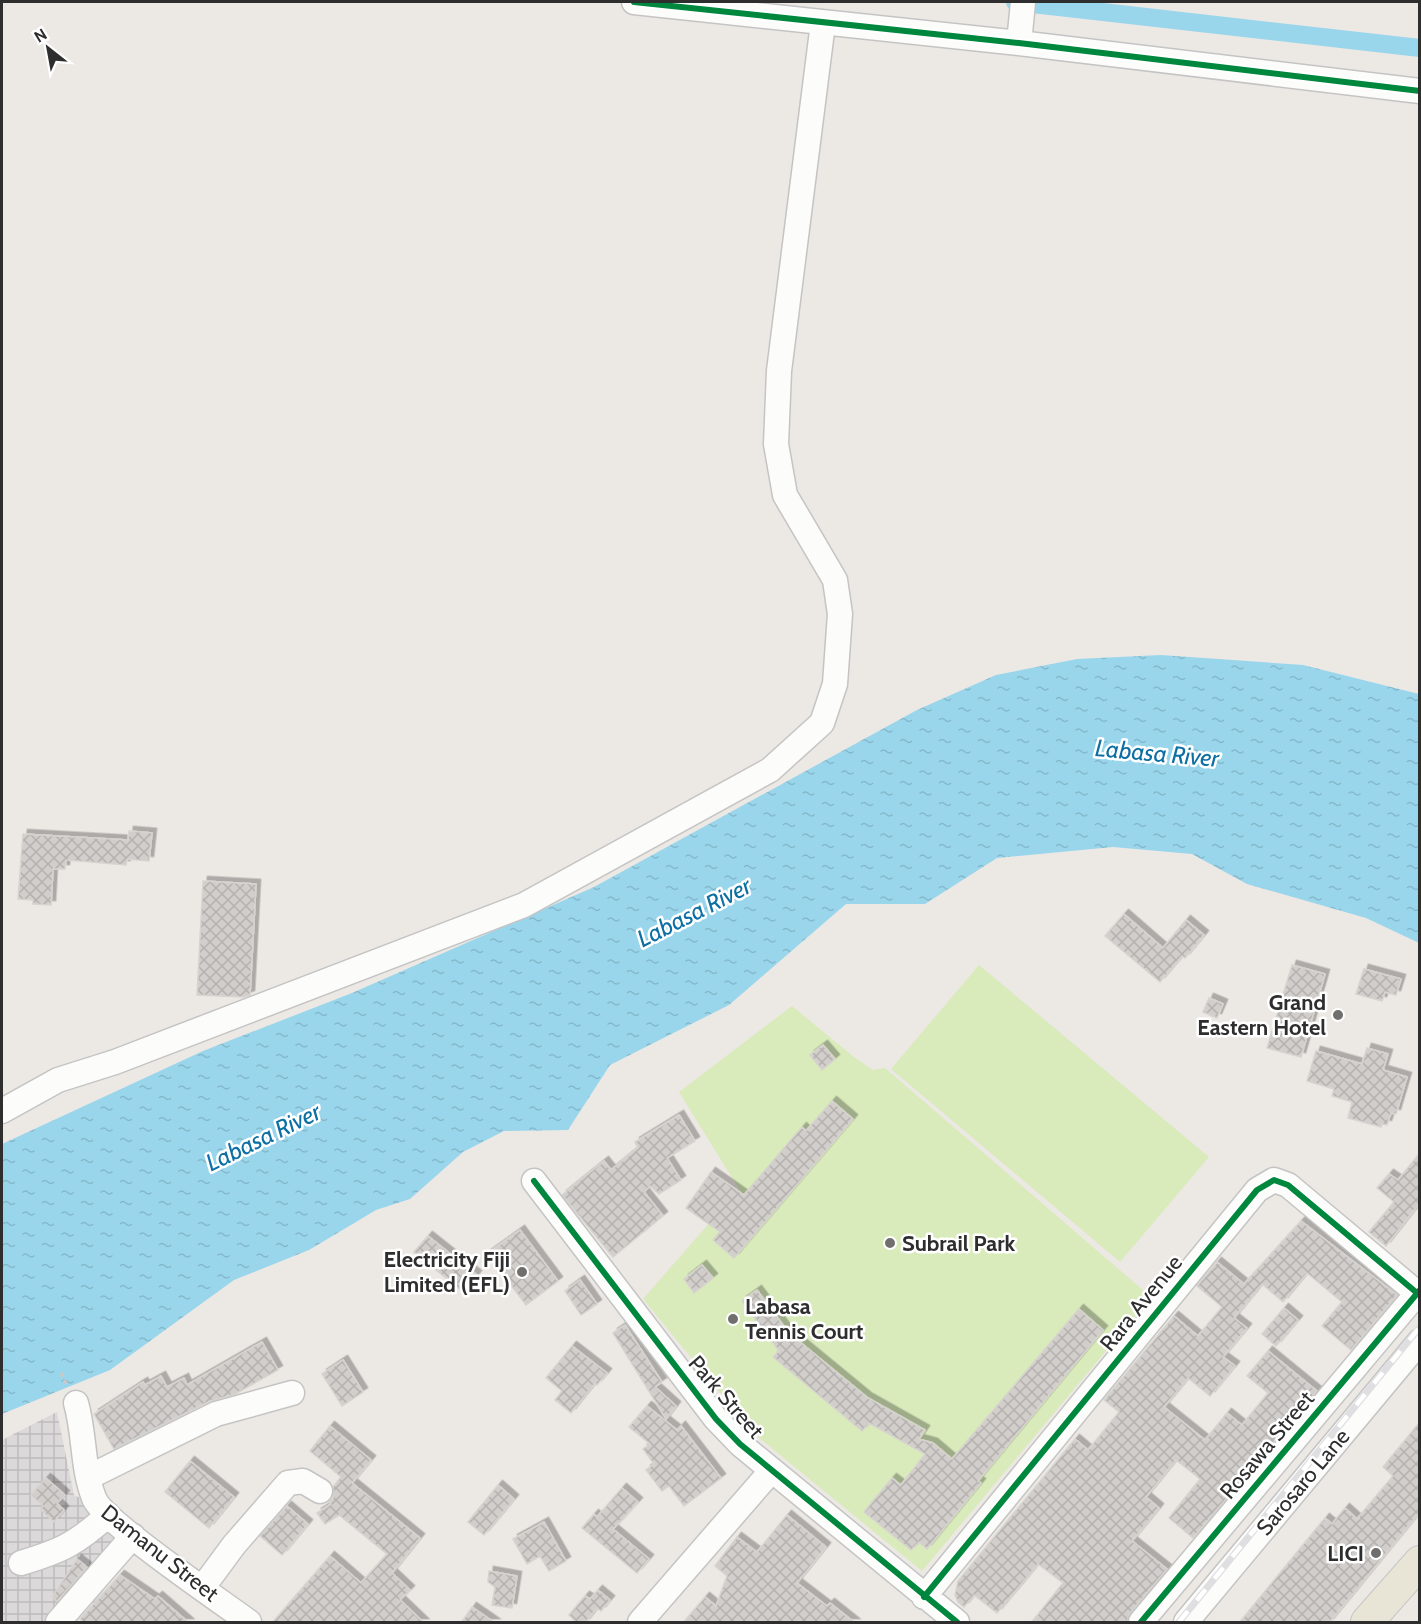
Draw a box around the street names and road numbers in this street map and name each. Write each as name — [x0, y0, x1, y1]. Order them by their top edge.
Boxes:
street label: Rara Avenue — [1094, 1250, 1188, 1356]
street label: Park Street — [683, 1350, 770, 1444]
street label: Rosawa Street — [1214, 1385, 1320, 1504]
street label: Sarosaro Lane — [1251, 1423, 1355, 1541]
street label: Damanu Street — [96, 1499, 225, 1608]

